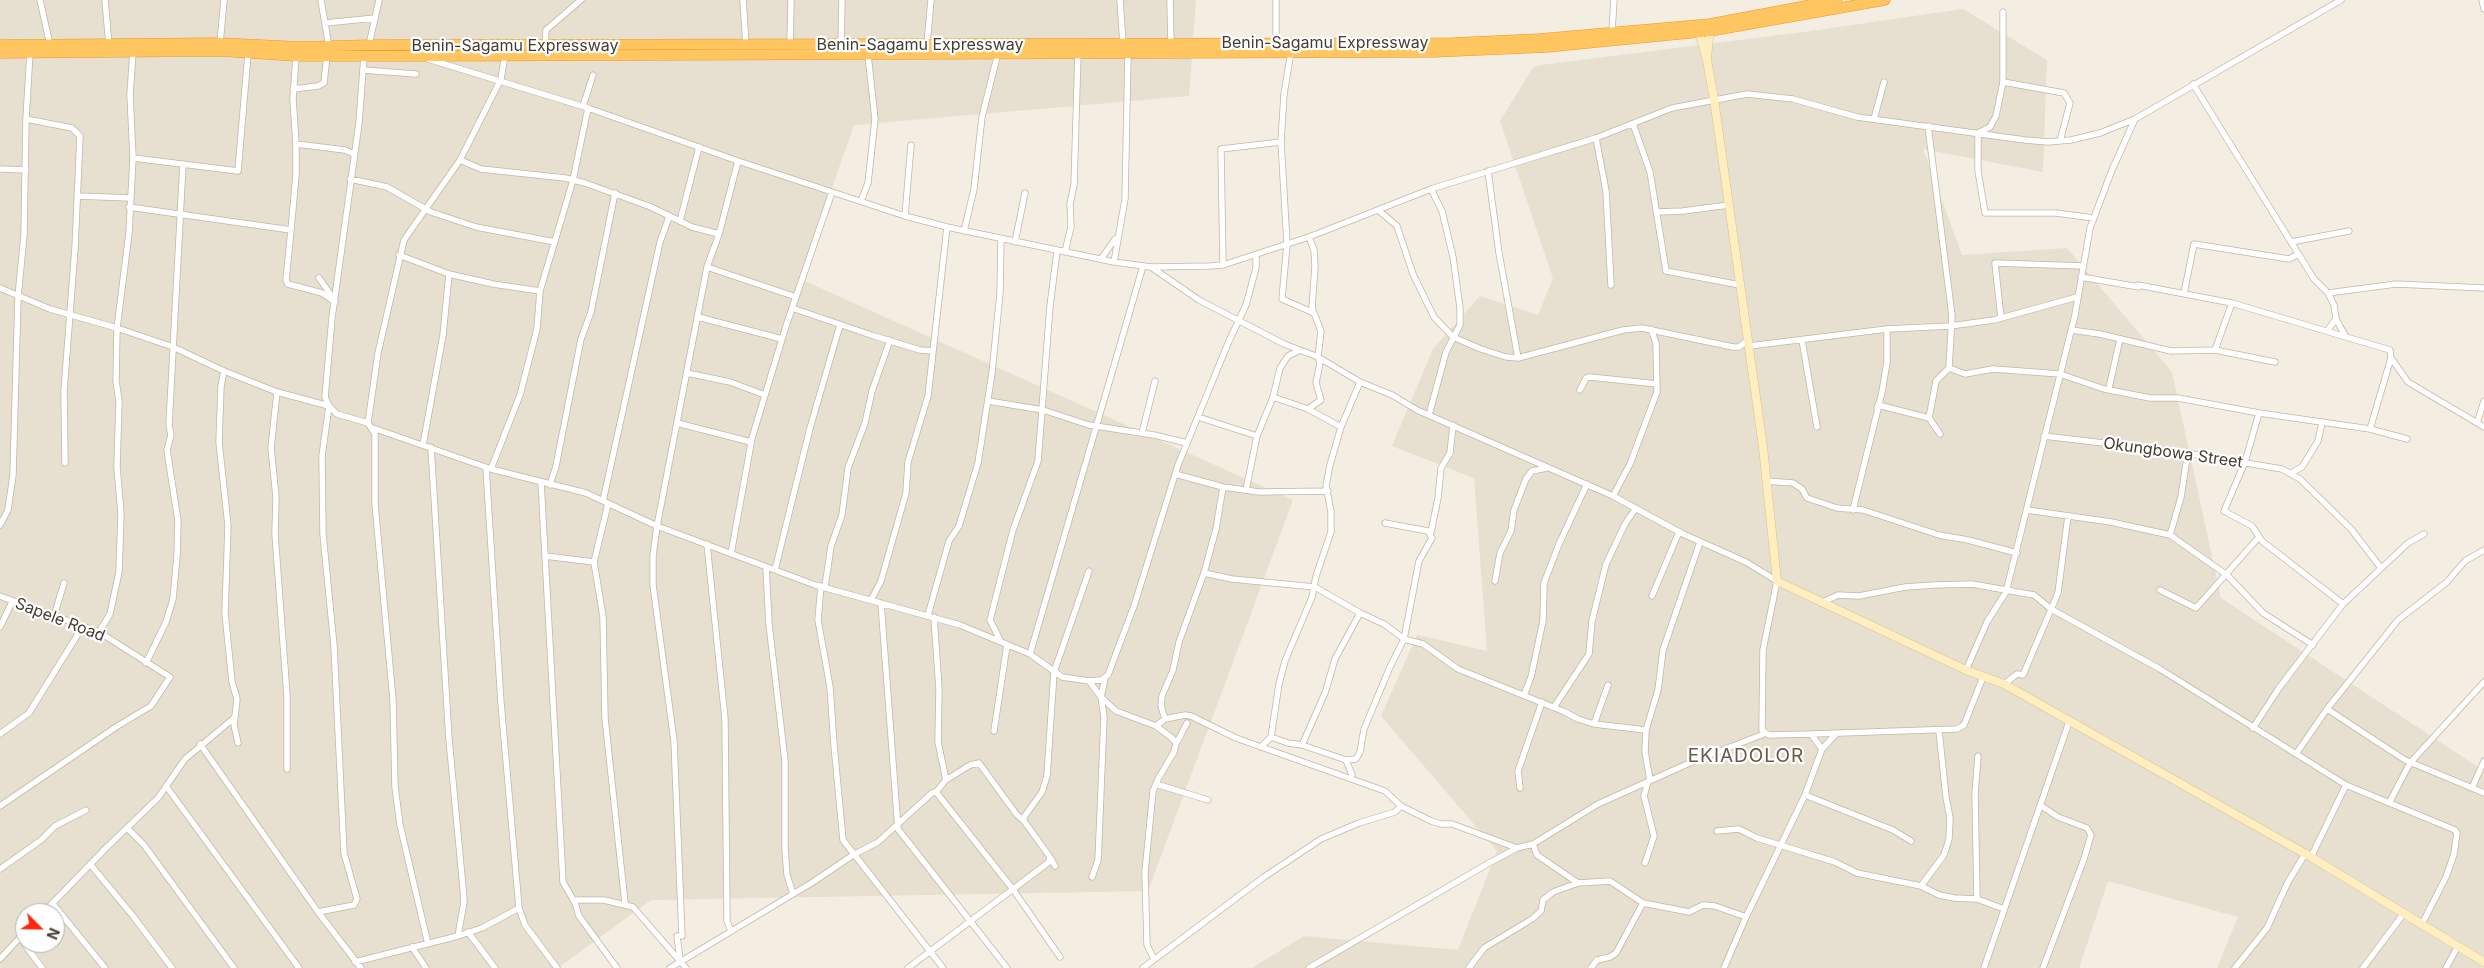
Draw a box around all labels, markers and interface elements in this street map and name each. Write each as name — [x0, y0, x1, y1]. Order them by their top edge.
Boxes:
street label: Benin-Sagamu Expressway — [1222, 33, 1428, 53]
street label: Benin-Sagamu Expressway — [817, 35, 1023, 55]
street label: Benin-Sagamu Expressway — [412, 36, 618, 56]
street label: Okungbowa Street — [2102, 434, 2244, 472]
street label: Sapele Road — [12, 594, 108, 646]
district label: EKIADOLOR — [1687, 745, 1805, 767]
north arrow — [15, 903, 65, 953]
text: N — [43, 925, 63, 942]

